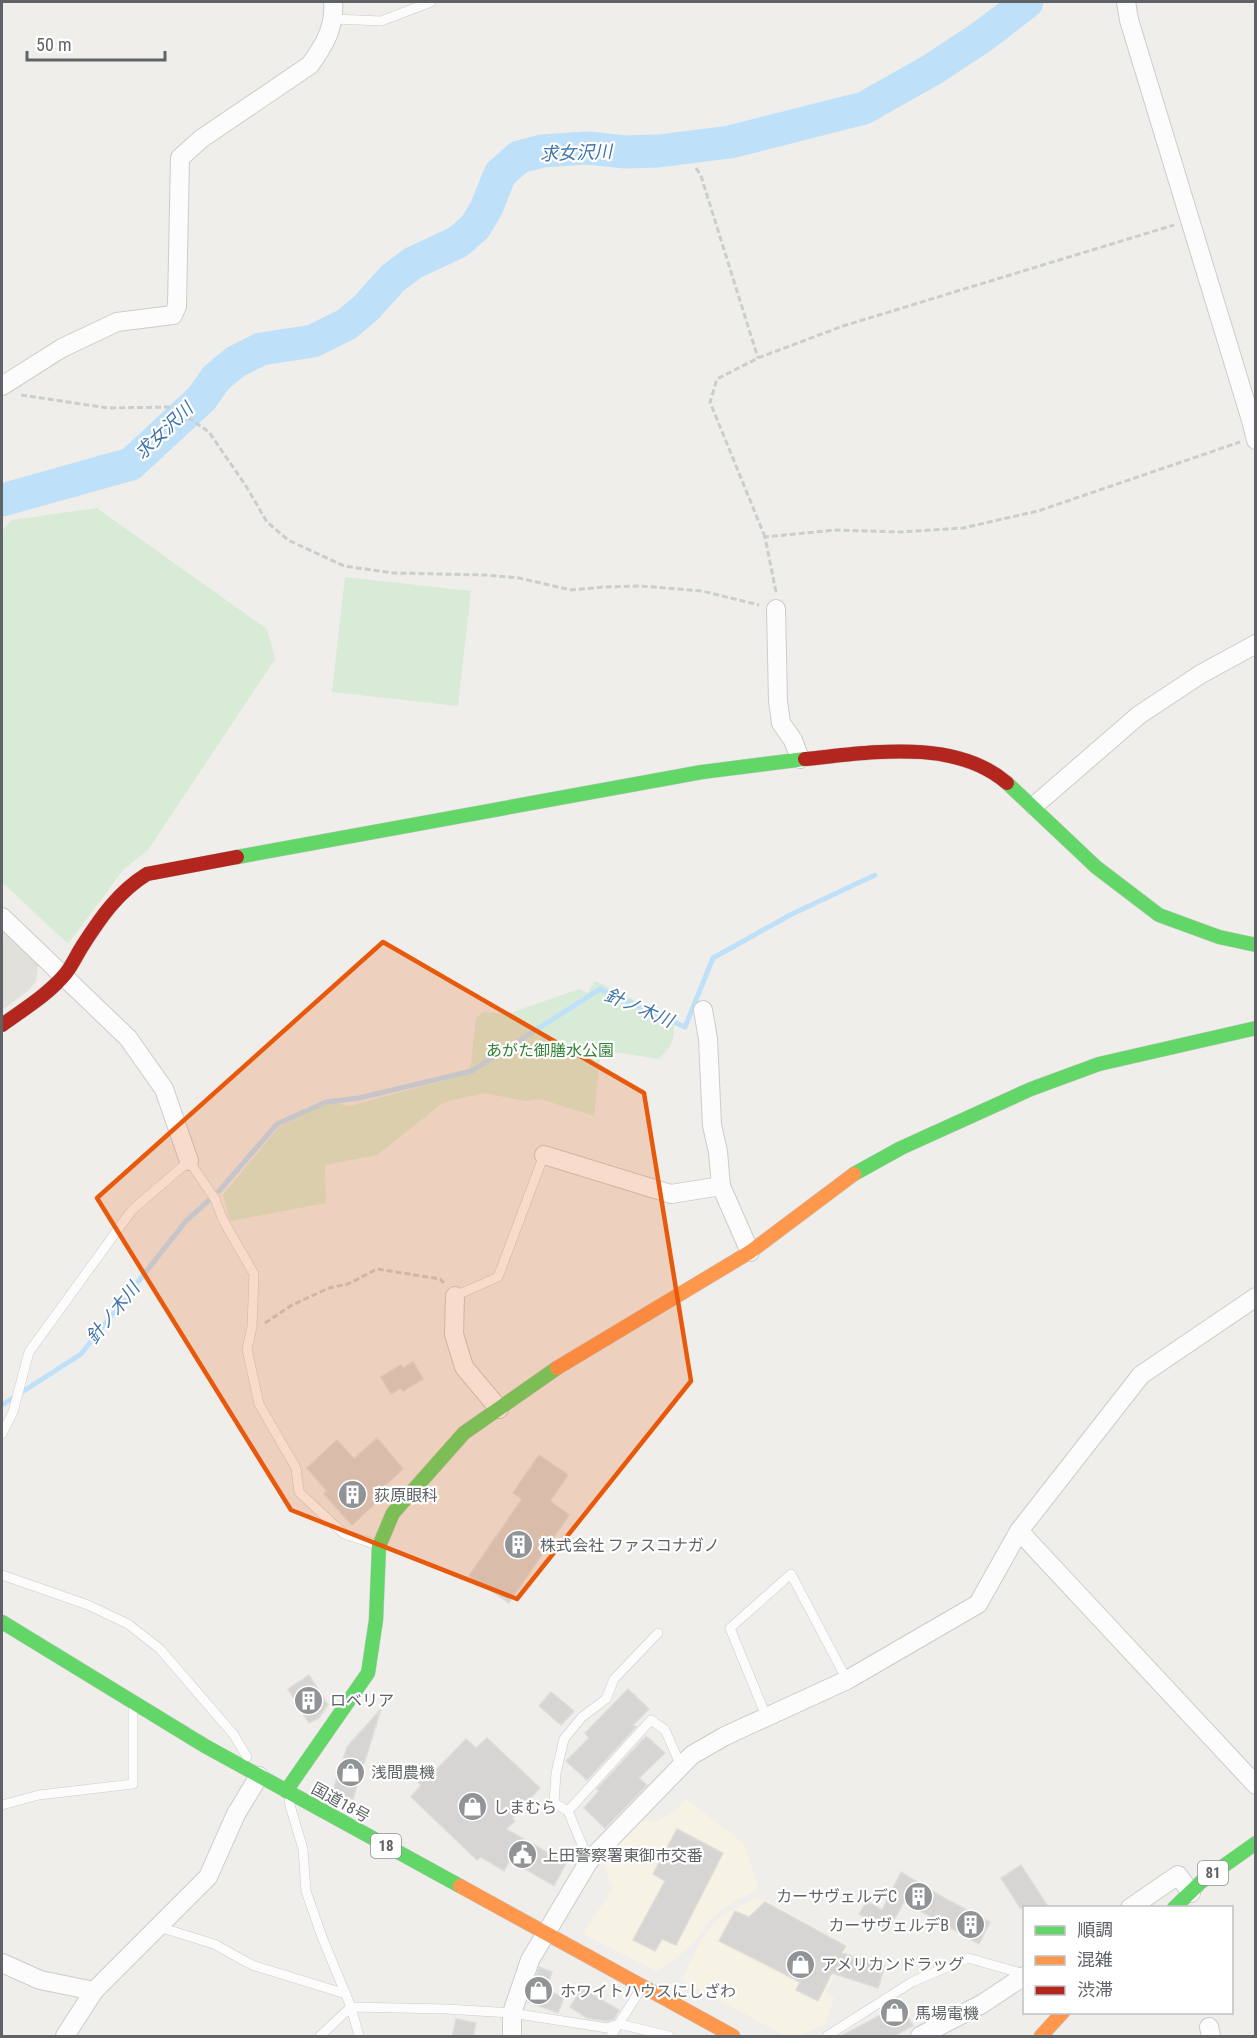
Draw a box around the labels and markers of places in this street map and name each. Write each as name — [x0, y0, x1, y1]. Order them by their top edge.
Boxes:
building icon: 荻原眼科 — [337, 1479, 369, 1511]
place label: 荻原眼科 — [374, 1486, 438, 1505]
building icon: 株式会社 ファスコナガノ — [503, 1529, 535, 1561]
place label: 株式会社 ファスコナガノ — [540, 1536, 720, 1555]
building icon: ロベリア — [293, 1684, 325, 1716]
place label: ロベリア — [330, 1691, 394, 1710]
shop icon: 浅間農機 — [334, 1756, 366, 1788]
place label: 浅間農機 — [371, 1763, 435, 1782]
shop icon: しまむら — [456, 1791, 488, 1823]
place label: しまむら — [493, 1798, 557, 1817]
public building icon: 上田警察署東御市交番 — [506, 1839, 538, 1871]
place label: 上田警察署東御市交番 — [543, 1846, 703, 1865]
building icon: カーサヴェルデC — [902, 1880, 934, 1912]
place label: カーサヴェルデC — [776, 1887, 897, 1906]
building icon: カーサヴェルデB — [954, 1909, 986, 1941]
place label: カーサヴェルデB — [829, 1916, 949, 1935]
shop icon: アメリカンドラッグ — [784, 1948, 816, 1980]
place label: アメリカンドラッグ — [821, 1955, 964, 1974]
shop icon: ホワイトハウスにしざわ — [523, 1975, 555, 2007]
place label: ホワイトハウスにしざわ — [560, 1982, 736, 2001]
shop icon: 馬場電機 — [878, 1997, 910, 2029]
place label: 馬場電機 — [915, 2004, 979, 2023]

